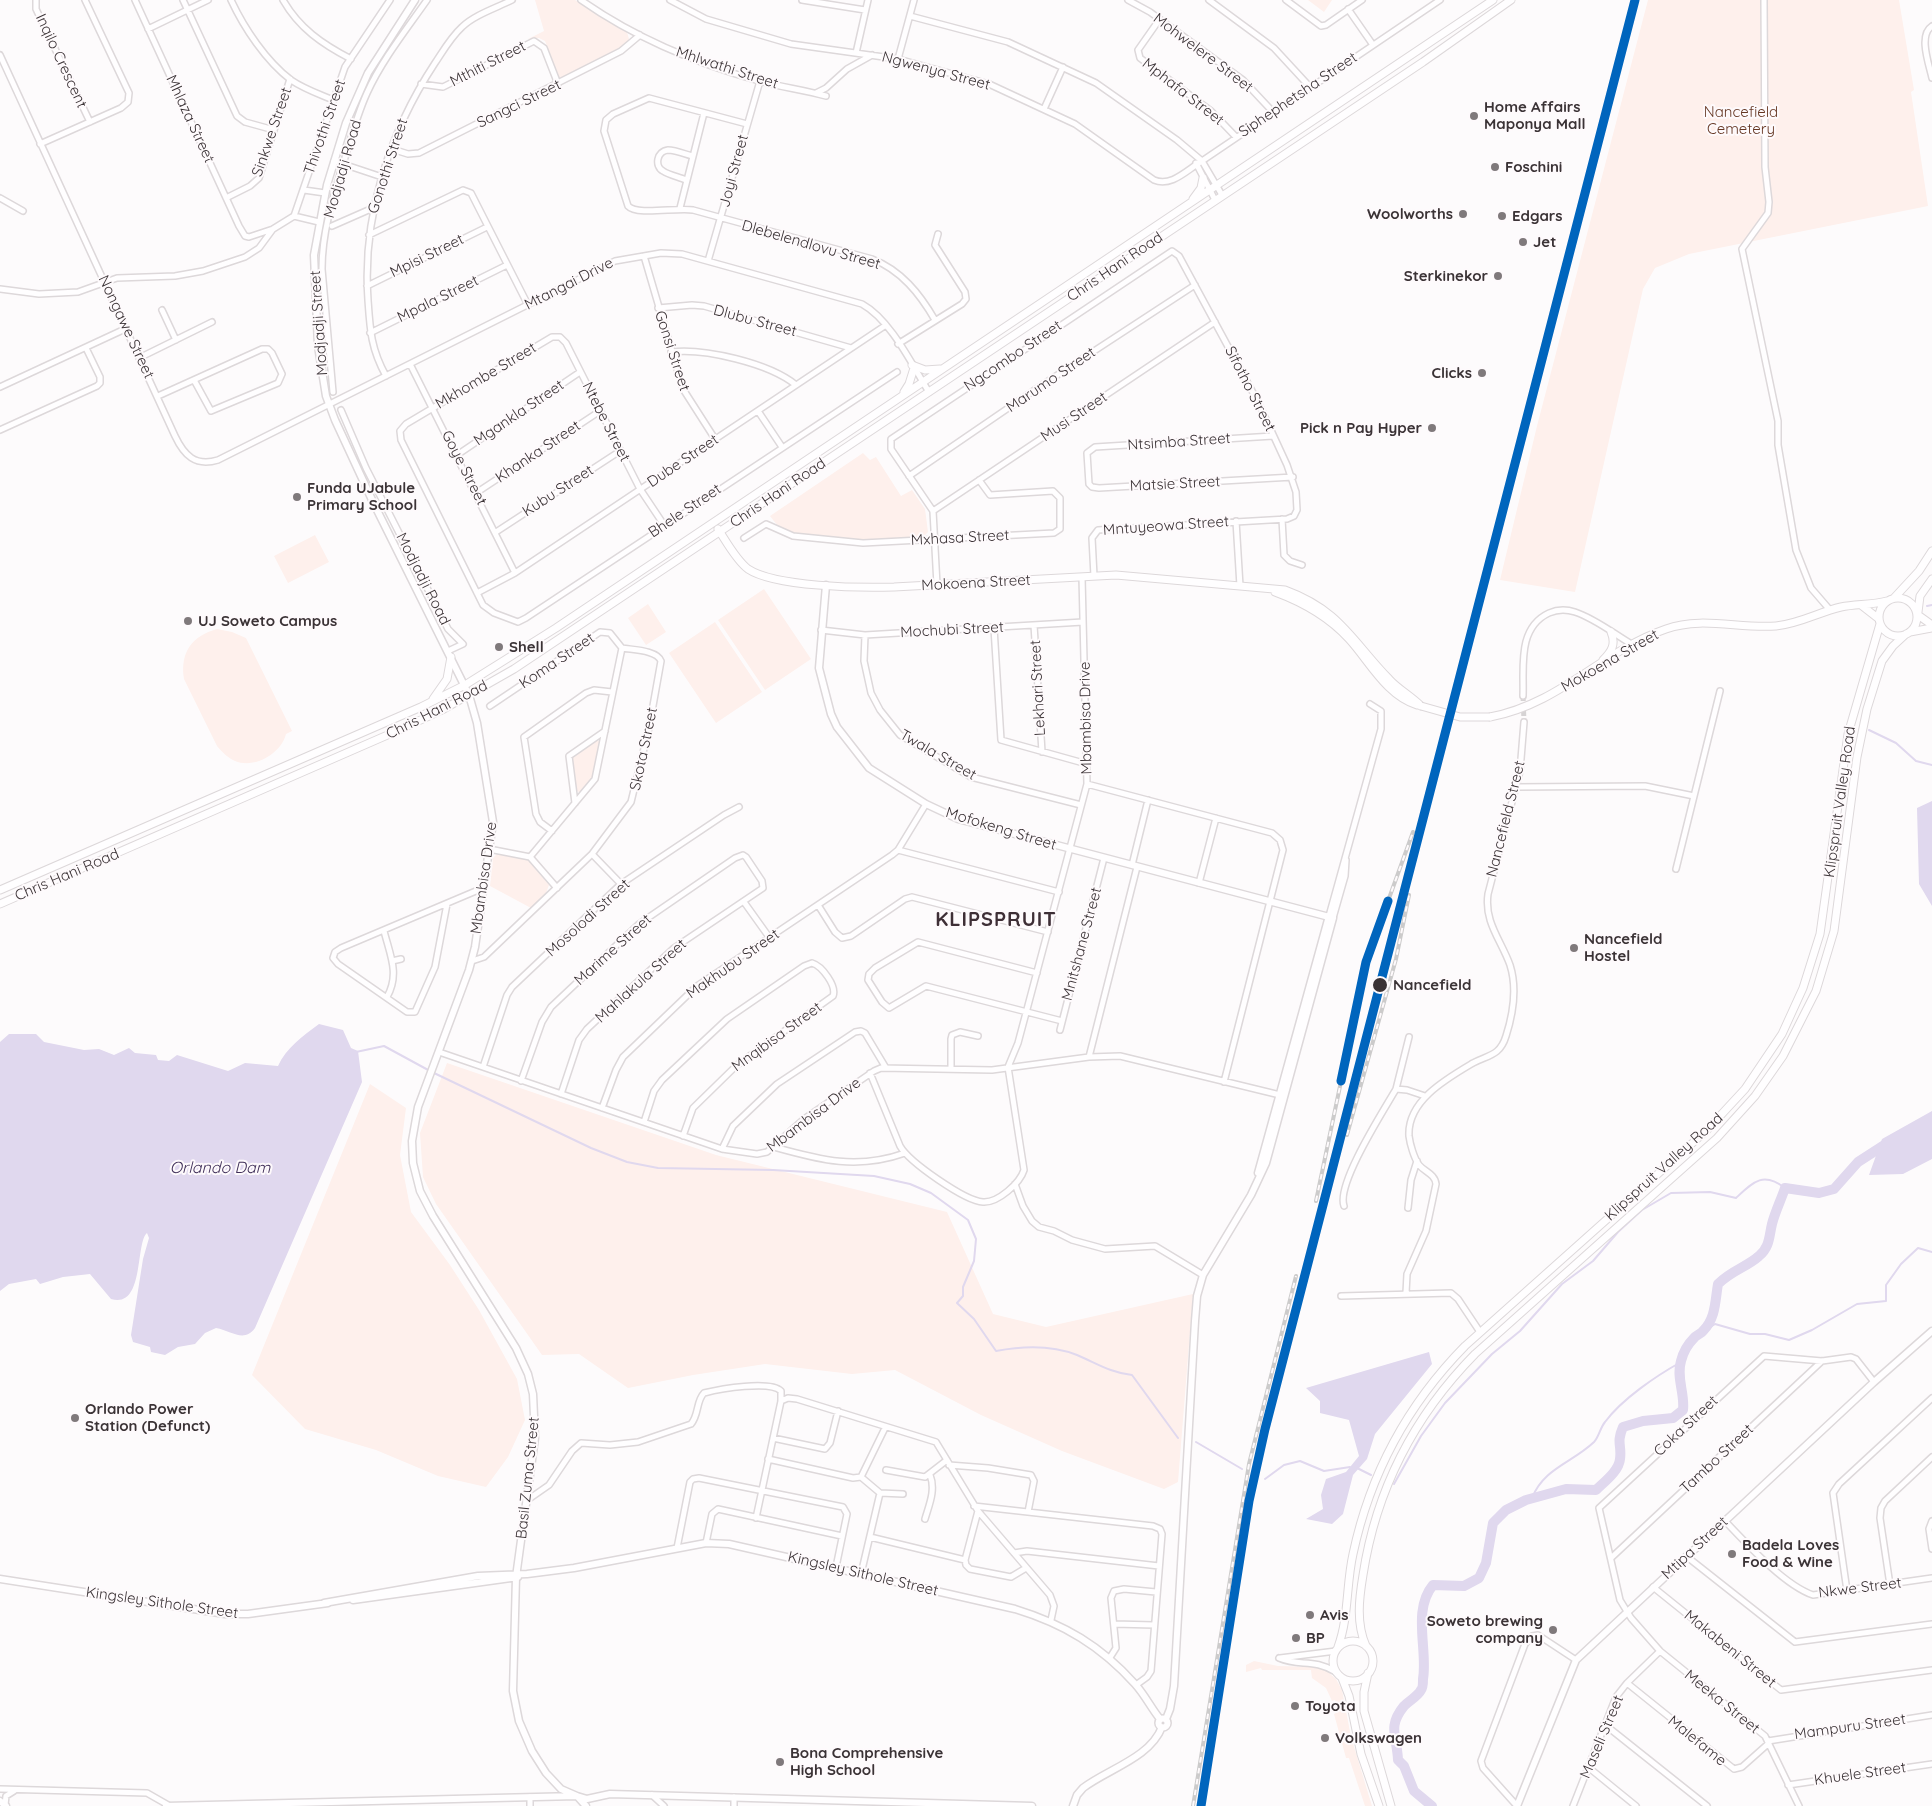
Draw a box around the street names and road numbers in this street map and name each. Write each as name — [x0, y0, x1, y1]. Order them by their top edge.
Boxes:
street label: Mohwelere Street — [1149, 10, 1257, 96]
street label: Inqilo Crescent — [31, 11, 91, 111]
street label: Mthiti Street — [447, 37, 529, 91]
street label: Mhlwathi Street — [674, 43, 780, 93]
street label: Ngwenya Street — [880, 48, 992, 94]
street label: Siphephetsha Street — [1235, 49, 1361, 141]
street label: Mphafa Street — [1139, 55, 1227, 129]
street label: Mhlaza Street — [162, 72, 218, 166]
street label: Sangci Street — [474, 76, 564, 132]
street label: Thivothi Street — [300, 77, 350, 177]
street label: Sinkwe Street — [248, 85, 296, 179]
street label: Gonothi Street — [364, 116, 412, 216]
street label: Modjadji Road — [320, 118, 366, 220]
street label: Joyi Street — [716, 133, 752, 209]
street label: Dlebelendlovu Street — [740, 217, 882, 273]
street label: Chris Hani Road — [1064, 228, 1166, 306]
street label: Mpisi Street — [387, 230, 467, 282]
street label: Mtangai Drive — [522, 254, 616, 314]
street label: Modjadji Street — [306, 270, 332, 376]
street label: Mpala Street — [394, 272, 482, 326]
street label: Nongawe Street — [94, 273, 158, 381]
street label: Dlubu Street — [711, 301, 799, 341]
street label: Gonsi Street — [651, 309, 693, 393]
street label: Ngcombo Street — [961, 317, 1065, 395]
street label: Mkhombe Street — [432, 339, 540, 413]
street label: Sifotho Street — [1221, 343, 1279, 435]
street label: Marumo Street — [1003, 344, 1099, 416]
street label: Mgankla Street — [470, 376, 568, 450]
street label: Ntebe Street — [578, 379, 634, 465]
street label: Musi Street — [1037, 388, 1111, 446]
street label: Khanka Street — [492, 417, 584, 487]
street label: Goye Street — [437, 428, 491, 508]
street label: Ntsimba Street — [1127, 429, 1231, 455]
street label: Dube Street — [644, 431, 722, 491]
street label: Chris Hani Road — [727, 454, 829, 532]
street label: Kubu Street — [519, 461, 597, 521]
street label: Matsie Street — [1129, 473, 1221, 495]
street label: Bhele Street — [645, 480, 725, 542]
street label: Mntuyeowa Street — [1102, 513, 1230, 539]
street label: Mxhasa Street — [910, 526, 1010, 550]
street label: Modjadji Road — [392, 530, 454, 628]
street label: Mokoena Street — [921, 571, 1031, 595]
street label: Mochubi Street — [900, 618, 1004, 642]
street label: Mokoena Street — [1558, 626, 1662, 696]
street label: Koma Street — [516, 629, 598, 693]
street label: Lekhari Street — [1026, 640, 1050, 736]
street label: Mbambisa Drive — [1076, 661, 1096, 775]
street label: Chris Hani Road — [383, 677, 491, 743]
street label: Skota Street — [626, 706, 662, 792]
street label: Klipspruit Valley Road — [1820, 725, 1860, 879]
street label: Twala Street — [897, 726, 979, 784]
street label: Nancefield Street — [1483, 759, 1529, 879]
street label: Mofokeng Street — [944, 804, 1058, 854]
street label: Mbambisa Drive — [467, 821, 501, 935]
street label: Chris Hani Road — [12, 845, 122, 905]
street label: Mosolodi Street — [542, 875, 634, 961]
street label: Mnitshane Street — [1058, 885, 1106, 1003]
street label: Marime Street — [571, 911, 655, 989]
street label: Makhubu Street — [683, 925, 783, 1003]
street label: Mahlakula Street — [592, 935, 690, 1027]
street label: Mnqibisa Street — [728, 998, 826, 1076]
street label: Mbambisa Drive — [763, 1074, 865, 1156]
street label: Klipspruit Valley Road — [1601, 1109, 1727, 1225]
street label: Coka Street — [1650, 1392, 1722, 1460]
street label: Basil Zuma Street — [513, 1416, 543, 1540]
street label: Tambo Street — [1677, 1421, 1757, 1497]
street label: Mtipa Street — [1658, 1513, 1732, 1583]
street label: Kingsley Sithole Street — [786, 1548, 940, 1600]
street label: Nkwe Street — [1817, 1574, 1903, 1602]
street label: Kingsley Sithole Street — [85, 1583, 239, 1623]
street label: Makabeni Street — [1680, 1606, 1780, 1692]
street label: Meeka Street — [1681, 1666, 1763, 1738]
street label: Maseli Street — [1576, 1693, 1628, 1781]
street label: Mampuru Street — [1793, 1710, 1907, 1744]
street label: Malefame — [1664, 1712, 1730, 1770]
street label: Khuele Street — [1813, 1759, 1907, 1789]

